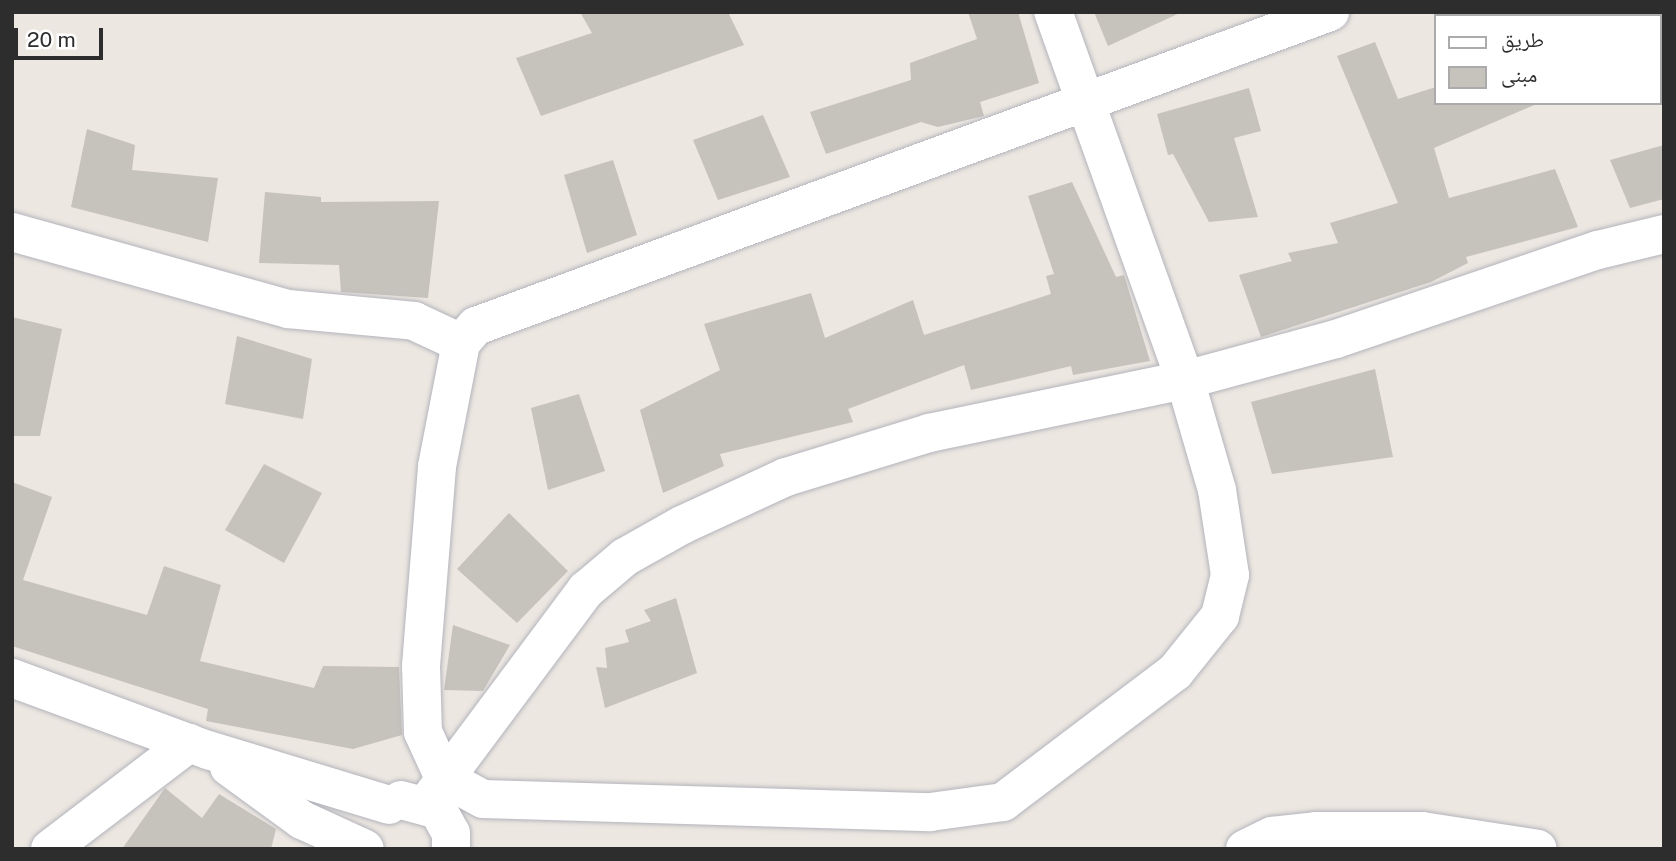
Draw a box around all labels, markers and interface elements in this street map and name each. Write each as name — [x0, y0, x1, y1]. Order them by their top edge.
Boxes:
scale bar — [18, 14, 107, 58]
legend — [1434, 14, 1662, 105]
text: 20 m — [27, 27, 76, 52]
text: طريق — [1501, 27, 1544, 52]
text: مبنى — [1501, 62, 1537, 87]

